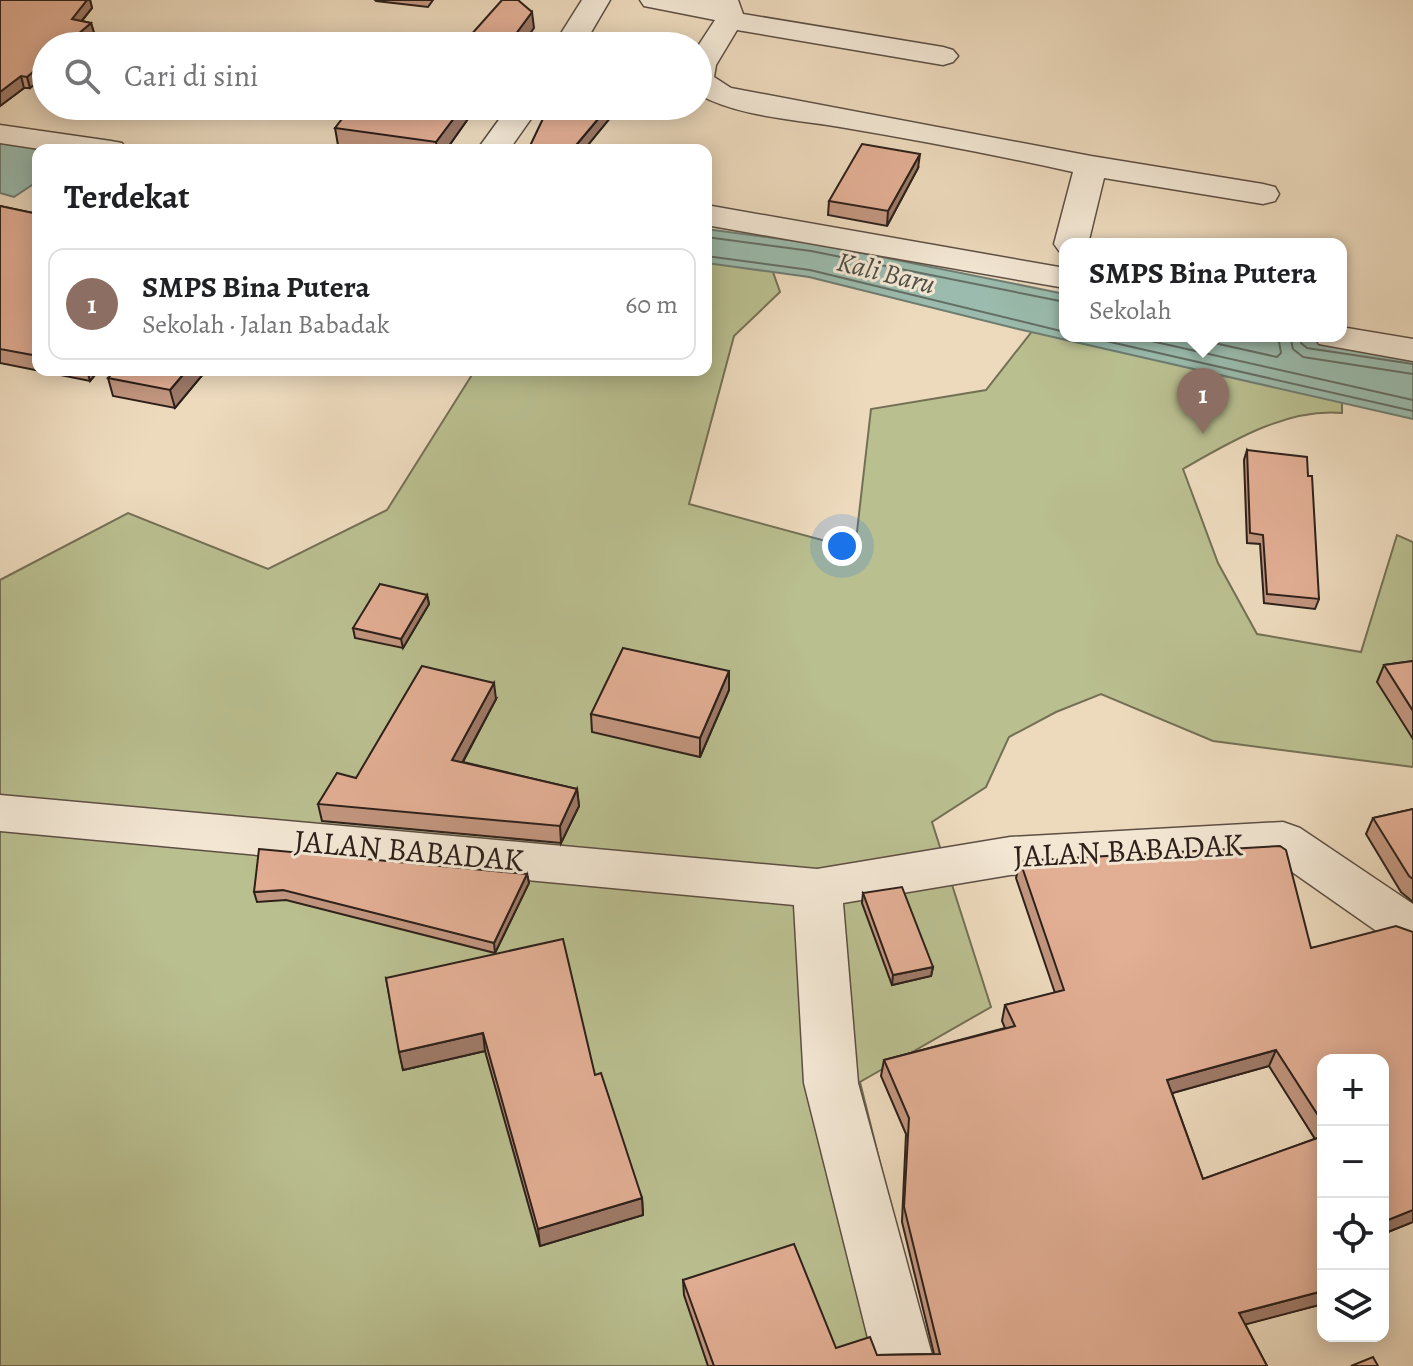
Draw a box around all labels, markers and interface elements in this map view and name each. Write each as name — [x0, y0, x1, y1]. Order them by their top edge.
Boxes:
search box — [32, 32, 712, 120]
icon: search — [60, 54, 104, 98]
text: Cari di sini — [124, 56, 259, 96]
text: Terdekat — [64, 173, 190, 220]
popup — [1059, 238, 1347, 342]
water label: Kali Baru — [833, 242, 939, 304]
text: SMPS Bina Putera — [1089, 253, 1317, 293]
text: SMPS Bina Putera — [142, 267, 370, 307]
text: 1 — [87, 287, 97, 322]
text: 60 m — [625, 287, 678, 322]
text: Sekolah — [1089, 293, 1172, 328]
text: Sekolah · Jalan Babadak — [142, 307, 390, 342]
pin: 1 — [1177, 368, 1229, 434]
your location — [822, 526, 862, 566]
street label: JALAN BABADAK — [292, 818, 526, 882]
street label: JALAN BABADAK — [1012, 822, 1244, 878]
map controls — [1317, 1054, 1389, 1342]
button: + — [1317, 1054, 1389, 1126]
button: − — [1317, 1126, 1389, 1198]
button: locate — [1317, 1198, 1389, 1270]
button: layers — [1317, 1270, 1389, 1342]

